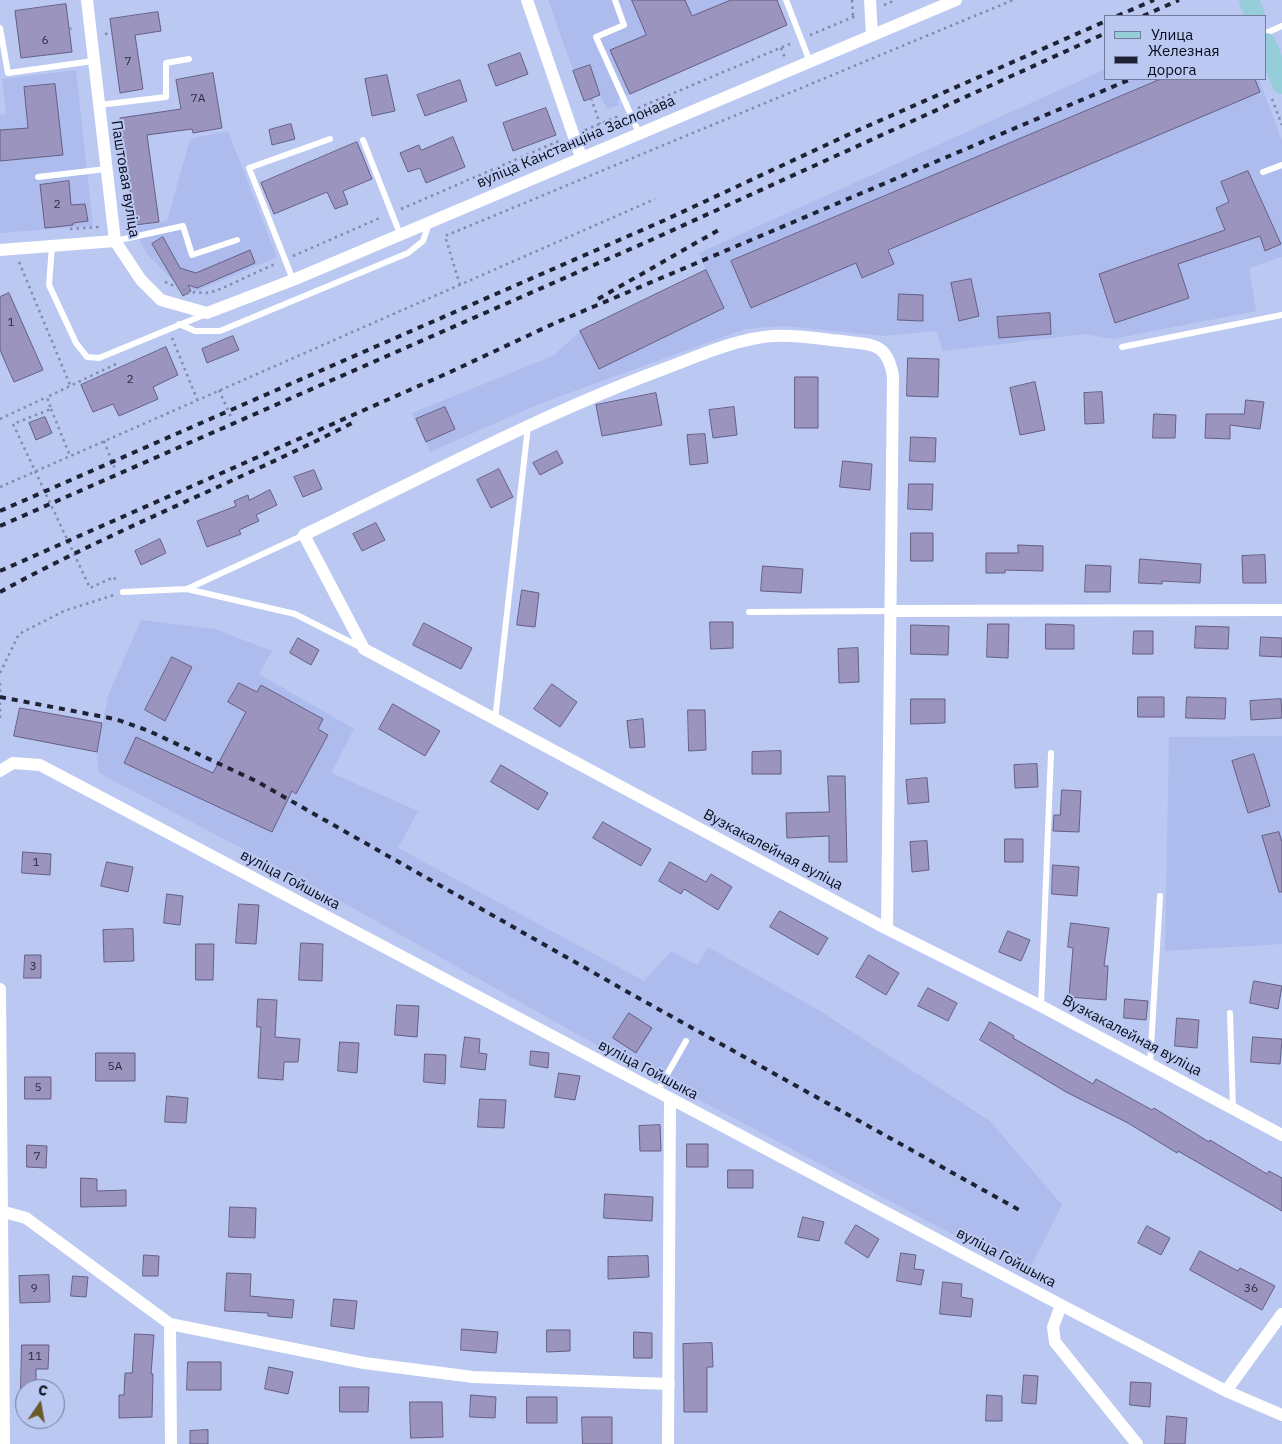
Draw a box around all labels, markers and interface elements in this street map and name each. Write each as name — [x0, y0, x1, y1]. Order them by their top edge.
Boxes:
legend — [1104, 15, 1267, 80]
text: Улица — [1151, 25, 1193, 44]
house number: 6 — [41, 34, 49, 48]
text: Железная дорога — [1148, 41, 1219, 79]
house number: 7 — [124, 55, 132, 69]
house number: 7А — [191, 92, 205, 106]
street label: вуліца Канстанціна Заслонава — [474, 92, 678, 192]
street label: Паштовая вуліца — [107, 119, 143, 239]
house number: 2 — [53, 198, 61, 212]
house number: 1 — [7, 316, 15, 330]
house number: 2 — [126, 373, 134, 387]
street label: Вузкакалейная вуліца — [700, 806, 846, 894]
street label: вуліца Гойшыка — [237, 846, 343, 914]
house number: 1 — [32, 856, 40, 870]
house number: 3 — [29, 960, 37, 974]
street label: Вузкакалейная вуліца — [1059, 992, 1205, 1080]
street label: вуліца Гойшыка — [595, 1036, 701, 1104]
house number: 5А — [108, 1060, 122, 1074]
house number: 5 — [34, 1081, 42, 1095]
house number: 7 — [33, 1150, 41, 1164]
street label: вуліца Гойшыка — [953, 1224, 1059, 1292]
house number: 9 — [30, 1282, 38, 1296]
house number: 36 — [1244, 1282, 1258, 1296]
house number: 11 — [28, 1350, 42, 1364]
north arrow — [15, 1379, 65, 1429]
text: С — [37, 1381, 49, 1400]

